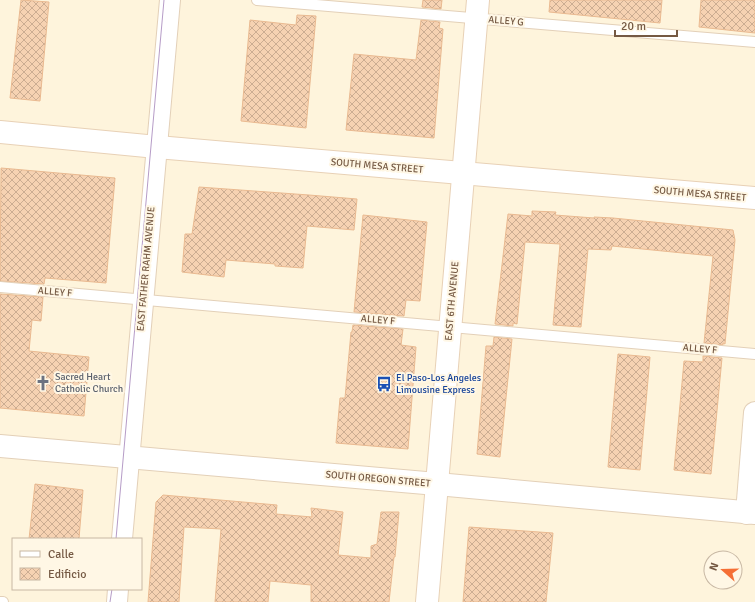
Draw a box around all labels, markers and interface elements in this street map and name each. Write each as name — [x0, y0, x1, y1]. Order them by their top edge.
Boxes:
scale bar — [615, 12, 677, 38]
street label: ALLEY G — [488, 13, 524, 29]
text: 20 m — [621, 19, 646, 34]
street label: SOUTH MESA STREET — [330, 156, 424, 176]
street label: SOUTH MESA STREET — [653, 184, 747, 204]
street label: EAST FATHER RAHM AVENUE — [135, 206, 157, 332]
street label: EAST 6TH AVENUE — [443, 260, 461, 341]
street label: ALLEY F — [37, 285, 73, 299]
street label: ALLEY F — [360, 313, 396, 327]
street label: ALLEY F — [682, 342, 718, 356]
place label: Sacred Heart Catholic Church — [55, 371, 123, 395]
place label: El Paso-Los Angeles Limousine Express — [396, 372, 482, 396]
church icon: Sacred Heart Catholic Church — [34, 374, 52, 392]
bus stop icon: El Paso-Los Angeles Limousine Express — [375, 375, 393, 393]
street label: SOUTH OREGON STREET — [325, 468, 431, 490]
legend — [12, 538, 142, 590]
text: Calle — [48, 547, 74, 562]
north arrow — [703, 550, 743, 590]
text: N — [707, 561, 721, 573]
text: Edificio — [48, 567, 86, 582]

